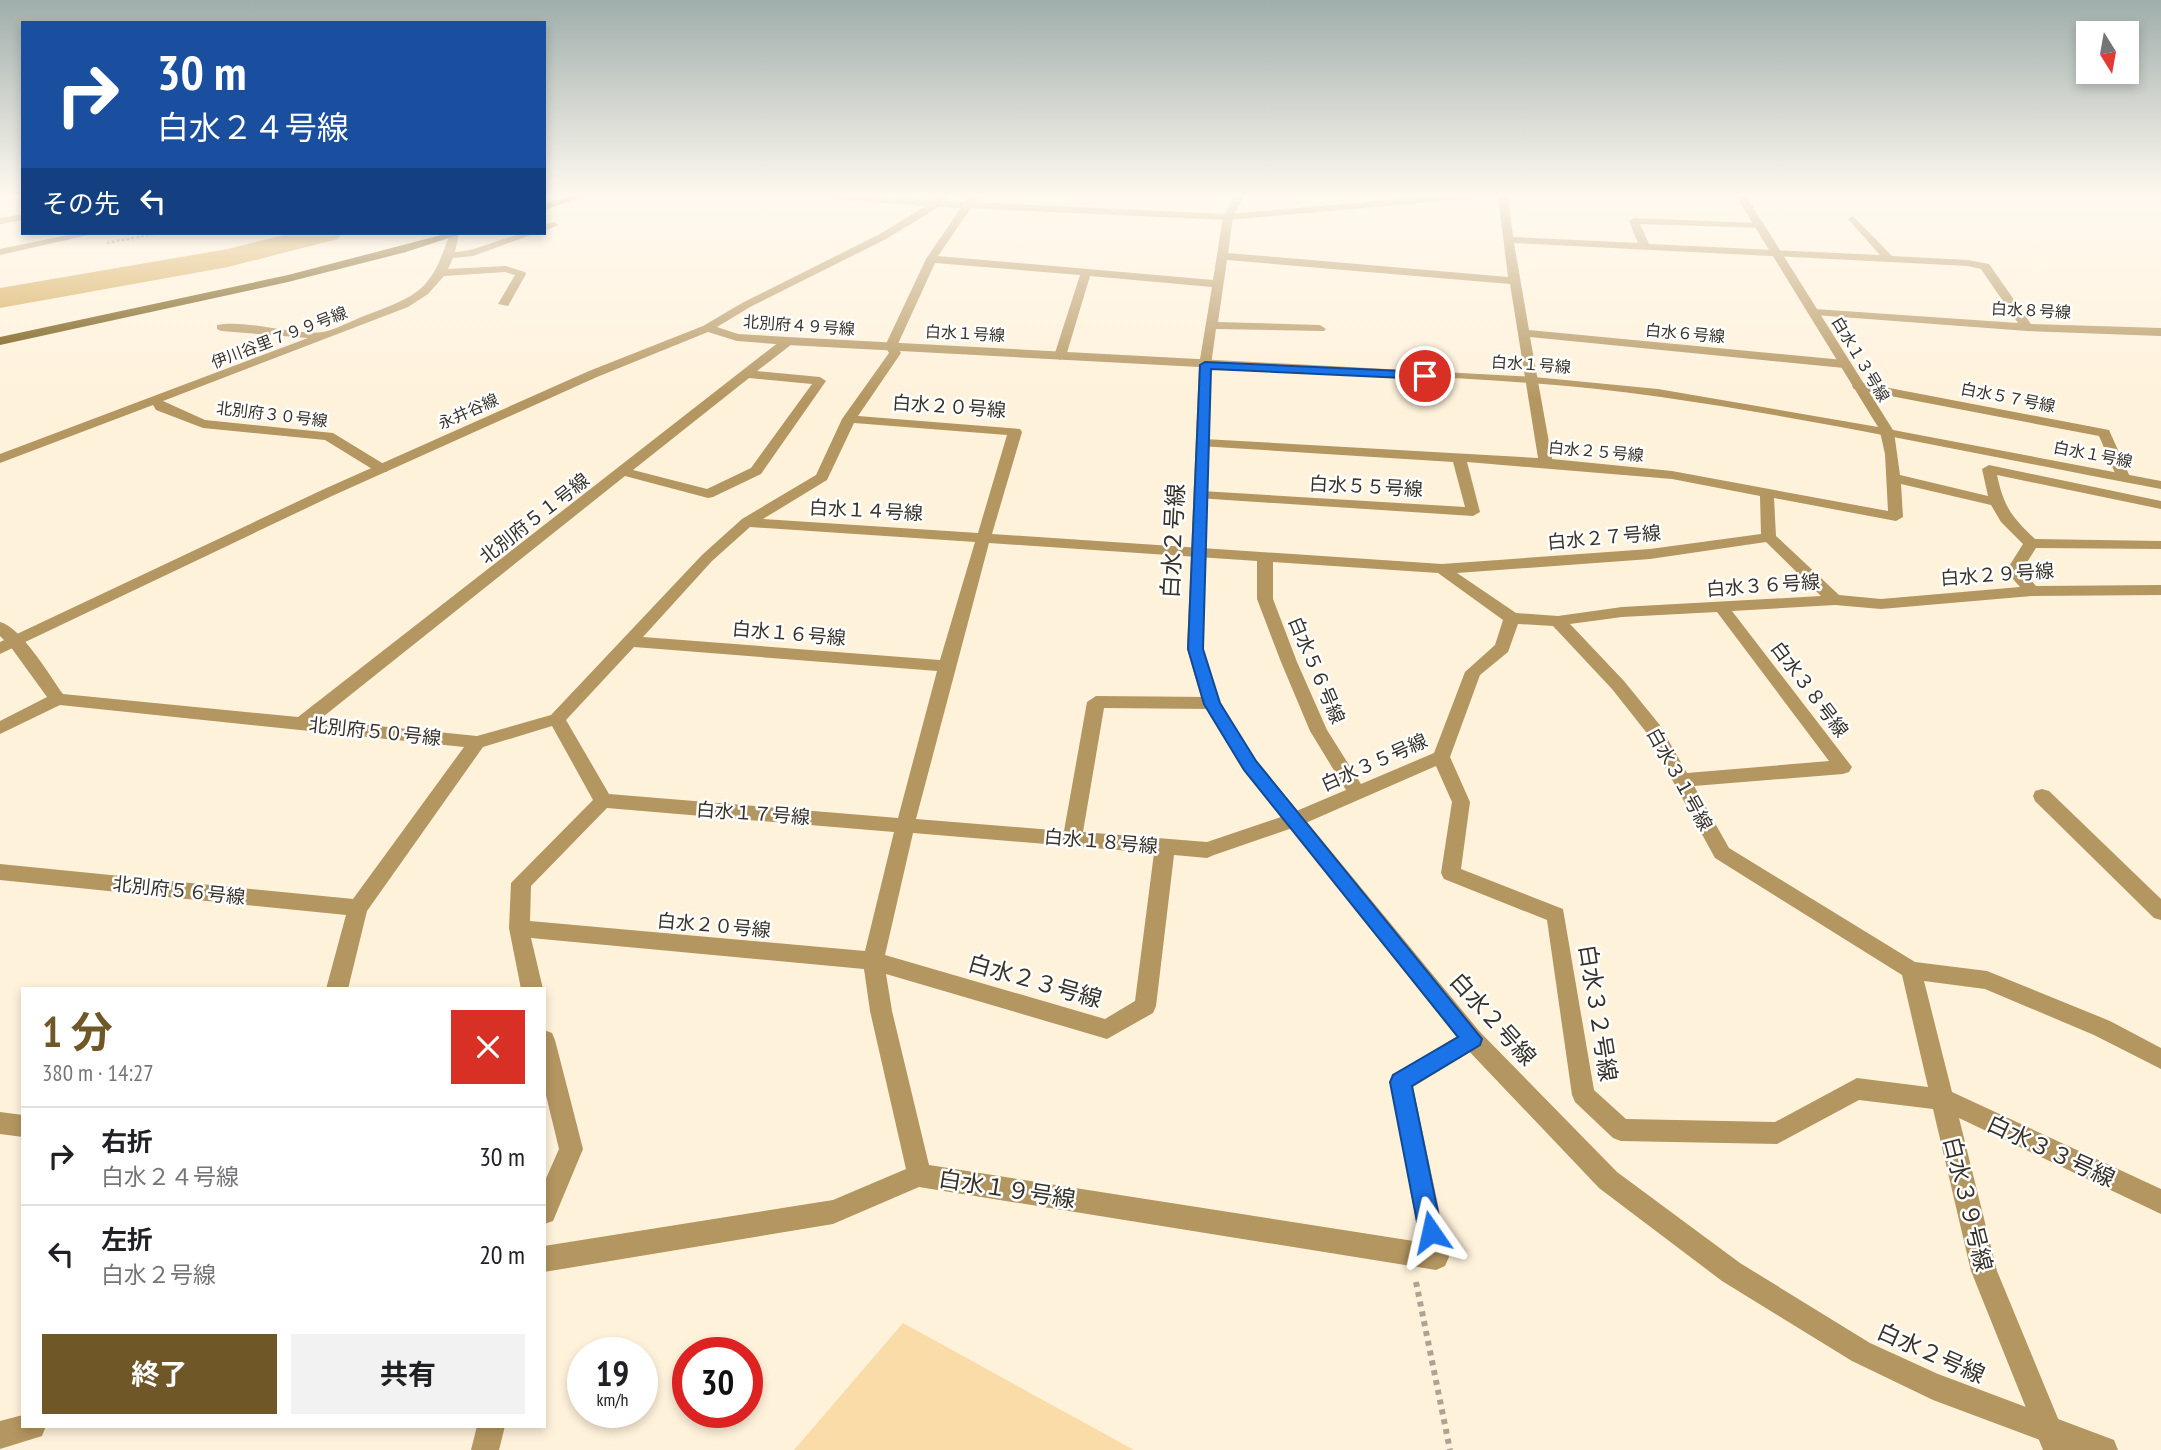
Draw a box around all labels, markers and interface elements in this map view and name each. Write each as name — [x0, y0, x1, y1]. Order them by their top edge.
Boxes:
north arrow — [2076, 21, 2138, 84]
map controls — [2076, 21, 2139, 84]
text: 30 m — [157, 40, 246, 104]
icon: right — [42, 49, 133, 140]
text: 白水２４号線 — [157, 106, 349, 148]
icon: left — [134, 182, 172, 220]
text: その先 — [42, 187, 120, 220]
street label: 白水８号線 — [1991, 298, 2071, 322]
street label: 伊川谷里７９９号線 — [208, 302, 350, 372]
street label: 北別府４９号線 — [742, 311, 856, 339]
street label: 白水１３号線 — [1828, 313, 1894, 405]
street label: 白水６号線 — [1644, 320, 1726, 346]
street label: 白水１号線 — [925, 321, 1005, 345]
pin — [1395, 346, 1455, 406]
street label: 白水１号線 — [1490, 351, 1572, 377]
icon: arrive — [1406, 357, 1444, 395]
street label: 白水５７号線 — [1959, 378, 2057, 416]
street label: 永井谷線 — [435, 389, 501, 433]
street label: 白水２０号線 — [891, 390, 1007, 422]
street label: 北別府３０号線 — [215, 397, 329, 431]
street label: 白水２５号線 — [1547, 437, 1645, 465]
street label: 白水１号線 — [2052, 437, 2134, 471]
street label: 北別府５１号線 — [474, 468, 594, 568]
street label: 白水５５号線 — [1308, 471, 1424, 501]
street label: 白水２号線 — [1155, 483, 1190, 599]
street label: 白水１４号線 — [808, 495, 924, 525]
street label: 白水２７号線 — [1546, 520, 1662, 554]
street label: 白水２９号線 — [1939, 558, 2055, 590]
street label: 白水３６号線 — [1705, 569, 1821, 601]
street label: 白水５６号線 — [1284, 613, 1350, 727]
street label: 白水１６号線 — [731, 616, 847, 650]
street label: 白水３８号線 — [1766, 636, 1854, 742]
street label: 北別府５０号線 — [308, 712, 442, 750]
street label: 白水３１号線 — [1642, 723, 1718, 835]
street label: 白水３５号線 — [1317, 728, 1431, 796]
street label: 白水１７号線 — [695, 797, 811, 829]
street label: 白水１８号線 — [1043, 824, 1159, 858]
street label: 北別府５６号線 — [112, 871, 246, 909]
street label: 白水２０号線 — [656, 908, 772, 942]
street label: 白水３２号線 — [1573, 943, 1624, 1083]
street label: 白水２３号線 — [965, 948, 1105, 1013]
street label: 白水２号線 — [1444, 966, 1543, 1071]
text: 1 分 — [42, 1004, 113, 1059]
button: close — [451, 1010, 525, 1084]
text: 380 m · 14:27 — [42, 1058, 154, 1087]
street label: 白水３３号線 — [1983, 1108, 2120, 1193]
text: 右折 — [101, 1125, 153, 1158]
street label: 白水３９号線 — [1938, 1133, 1999, 1274]
icon: right — [42, 1137, 80, 1175]
text: 30 m — [479, 1140, 525, 1173]
text: 白水２４号線 — [101, 1162, 239, 1191]
street label: 白水１９号線 — [937, 1163, 1077, 1214]
position arrow — [1394, 1195, 1468, 1269]
text: 左折 — [101, 1223, 153, 1256]
icon: left — [42, 1235, 80, 1273]
text: 20 m — [479, 1238, 525, 1271]
text: 白水２号線 — [101, 1260, 216, 1289]
street label: 白水２号線 — [1873, 1316, 1990, 1389]
button: 終了 — [42, 1334, 277, 1414]
button: 共有 — [291, 1334, 525, 1414]
speed limit sign: 30 — [672, 1337, 763, 1428]
text: 19 — [596, 1350, 629, 1396]
text: km/h — [597, 1388, 628, 1411]

